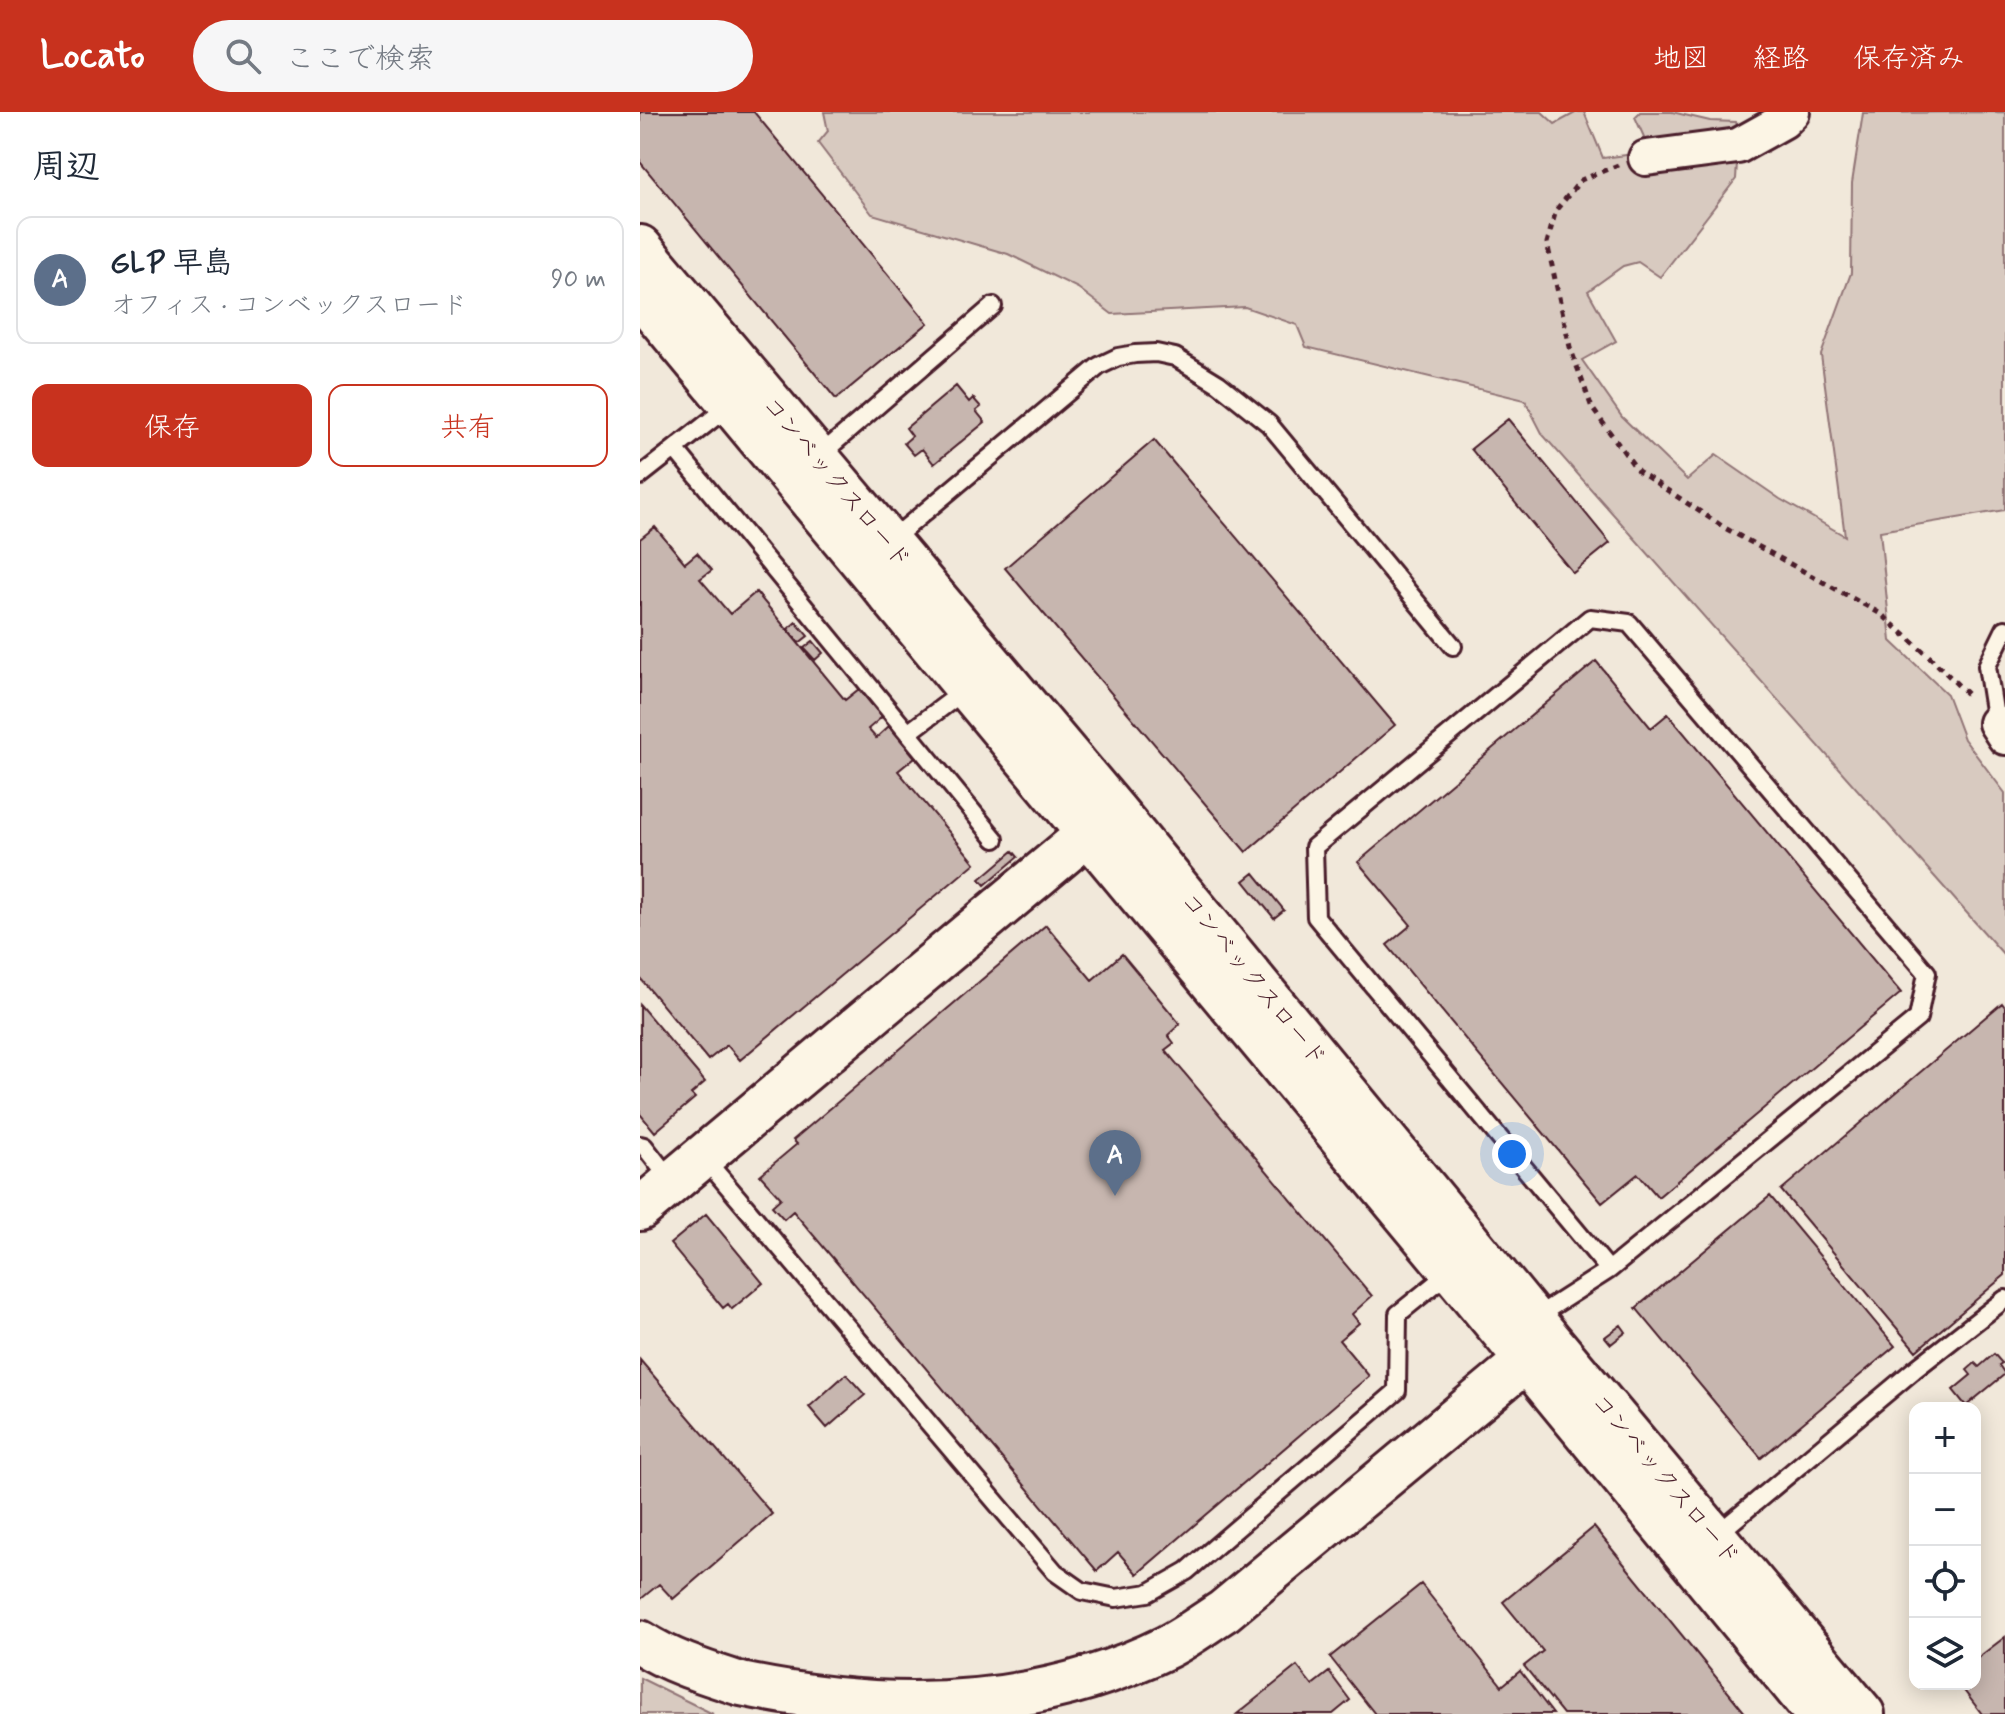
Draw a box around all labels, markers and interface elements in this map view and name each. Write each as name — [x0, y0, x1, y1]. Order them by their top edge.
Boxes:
search box — [193, 20, 753, 92]
text: Locato — [40, 32, 145, 81]
icon: search — [221, 34, 265, 78]
text: ここで検索 — [285, 40, 435, 79]
text: 地図 — [1653, 41, 1709, 78]
text: 経路 — [1753, 41, 1809, 78]
text: 保存済み — [1853, 41, 1965, 78]
text: 周辺 — [32, 145, 100, 190]
text: GLP 早島 — [110, 244, 233, 283]
text: A — [51, 263, 69, 297]
text: 90 m — [551, 263, 606, 297]
text: オフィス · コンベックスロード — [110, 289, 467, 323]
button: 保存 — [32, 384, 312, 467]
button: 共有 — [328, 384, 608, 467]
street label: コンベックスロード — [755, 390, 917, 575]
street label: コンベックスロード — [1173, 886, 1333, 1073]
pin: A — [1089, 1130, 1141, 1196]
your location — [1492, 1134, 1532, 1174]
street label: コンベックスロード — [1584, 1387, 1746, 1572]
map controls — [1909, 1402, 1981, 1690]
button: + — [1909, 1402, 1981, 1474]
button: − — [1909, 1474, 1981, 1546]
button: locate — [1909, 1546, 1981, 1618]
button: layers — [1909, 1618, 1981, 1690]

